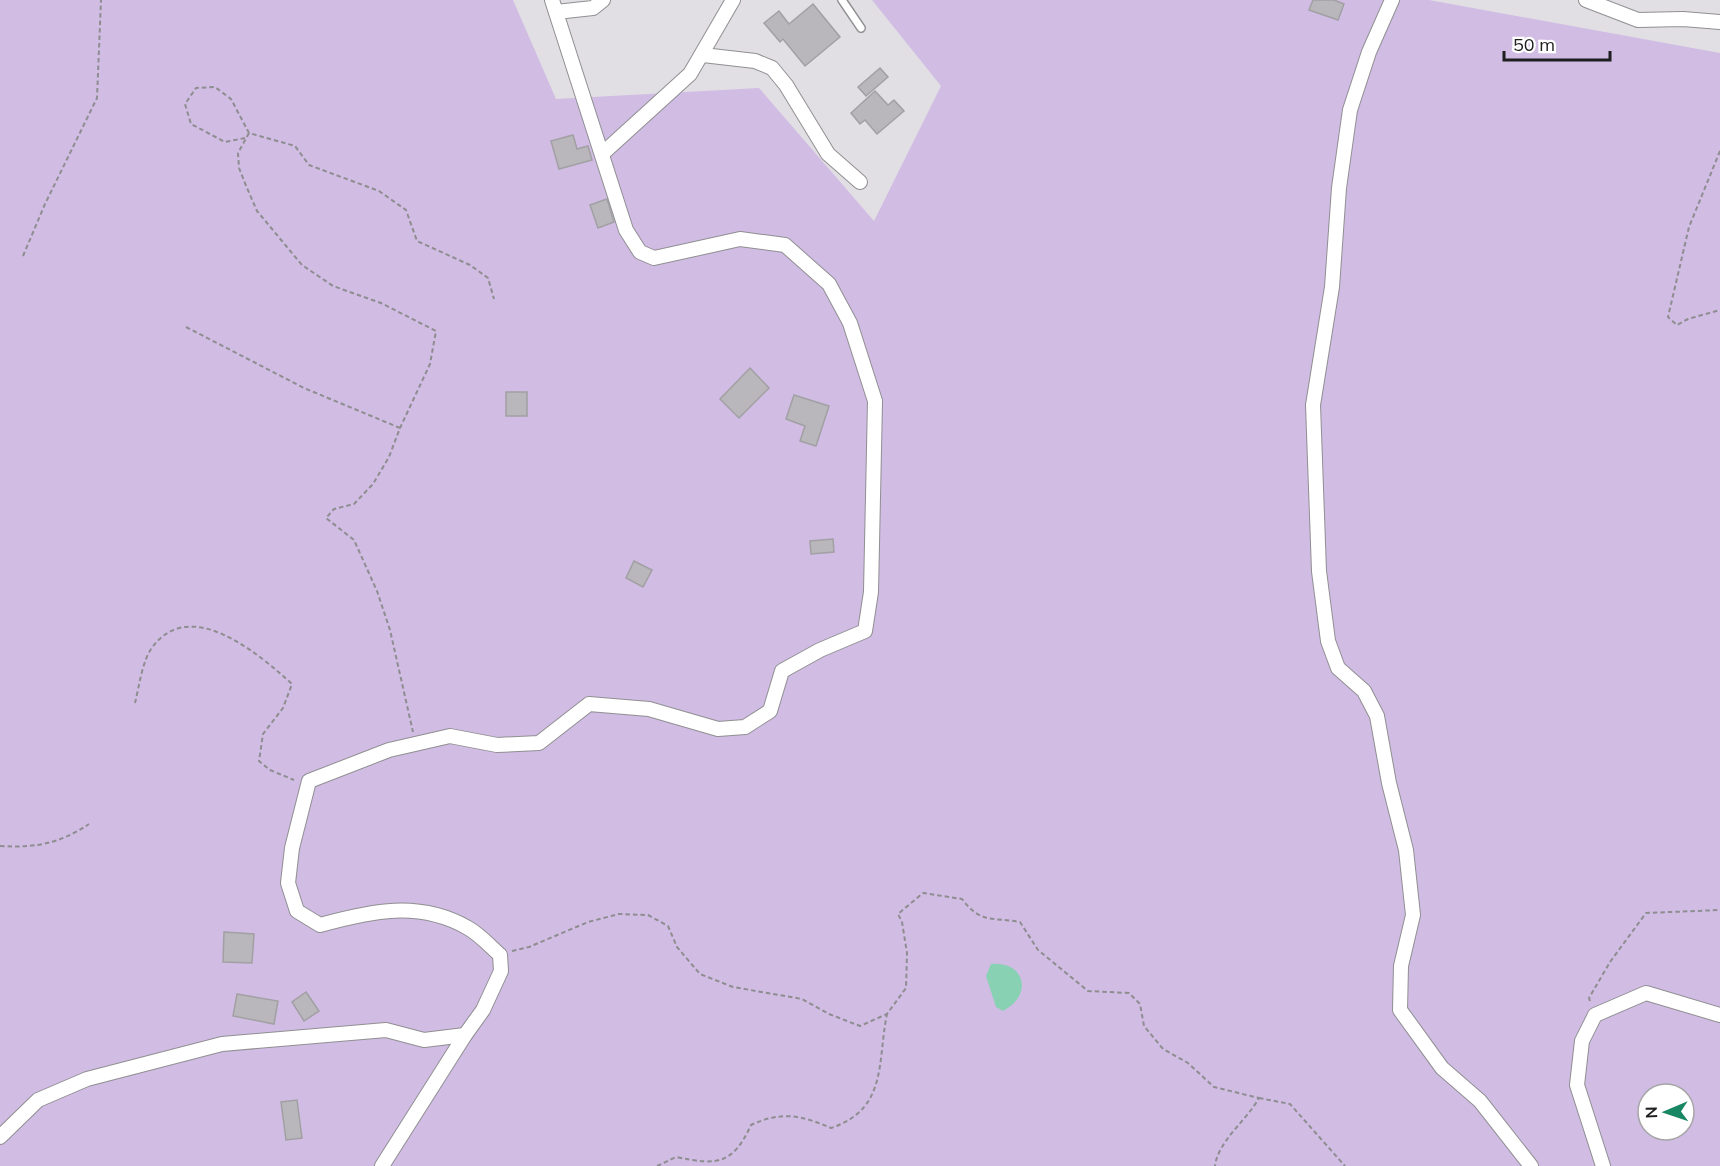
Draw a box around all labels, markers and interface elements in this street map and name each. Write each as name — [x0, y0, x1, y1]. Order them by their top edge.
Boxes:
scale bar — [1504, 24, 1610, 62]
text: 50 m — [1513, 33, 1555, 56]
north arrow — [1636, 1082, 1696, 1142]
text: N — [1641, 1106, 1661, 1119]

